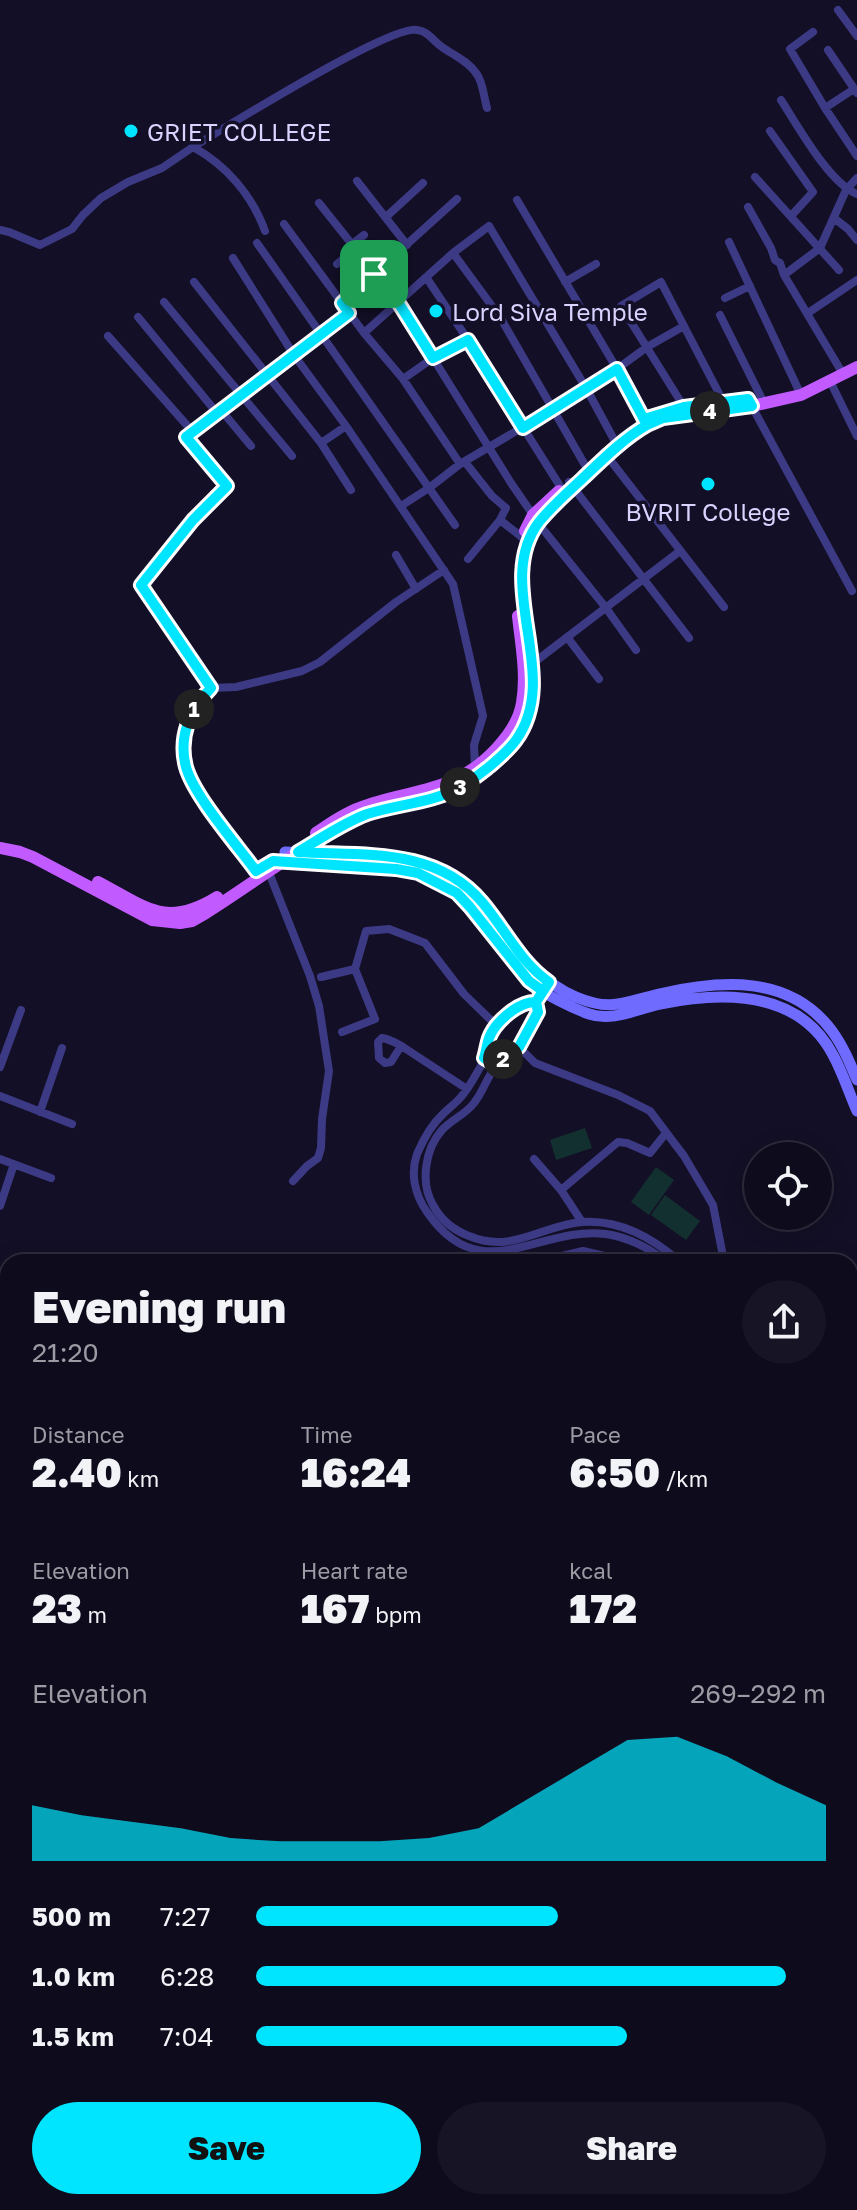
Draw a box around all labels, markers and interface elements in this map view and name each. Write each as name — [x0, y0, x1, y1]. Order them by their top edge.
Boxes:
place label: GRIET COLLEGE — [147, 117, 331, 146]
marker: GRIET COLLEGE — [122, 122, 140, 140]
pin — [340, 240, 408, 308]
icon: arrive — [352, 252, 396, 296]
place label: Lord Siva Temple — [452, 297, 648, 326]
marker: Lord Siva Temple — [427, 302, 445, 320]
pin: 4 — [690, 391, 730, 431]
text: 4 — [703, 397, 717, 424]
marker: BVRIT College — [699, 475, 717, 493]
place label: BVRIT College — [626, 497, 790, 526]
pin: 1 — [174, 689, 214, 729]
text: 1 — [188, 695, 200, 722]
pin: 3 — [440, 767, 480, 807]
text: 3 — [453, 773, 467, 800]
pin: 2 — [483, 1039, 523, 1079]
text: 2 — [496, 1045, 510, 1072]
map controls — [744, 1142, 832, 1230]
button: locate — [744, 1142, 832, 1230]
text: Evening run — [32, 1280, 286, 1333]
button: share — [742, 1280, 826, 1364]
text: 21:20 — [32, 1337, 99, 1368]
text: Distance — [32, 1421, 124, 1448]
text: Time — [301, 1421, 352, 1448]
text: Pace — [569, 1421, 621, 1448]
text: 2.40 — [32, 1448, 122, 1496]
text: 16:24 — [301, 1448, 411, 1496]
text: 6:50 — [569, 1448, 660, 1496]
text: km — [122, 1465, 159, 1492]
text: /km — [660, 1465, 708, 1492]
text: Elevation — [32, 1557, 130, 1584]
text: Heart rate — [301, 1557, 408, 1584]
text: kcal — [569, 1557, 613, 1584]
text: 23 — [32, 1584, 82, 1632]
text: 167 — [301, 1584, 370, 1632]
text: 172 — [569, 1584, 637, 1632]
text: m — [82, 1601, 107, 1628]
text: bpm — [370, 1601, 422, 1628]
text: Elevation — [32, 1678, 148, 1709]
text: 269–292 m — [690, 1678, 826, 1709]
text: 500 m — [32, 1901, 111, 1932]
text: 7:27 — [160, 1901, 210, 1932]
text: 1.0 km — [32, 1961, 115, 1992]
text: 6:28 — [160, 1961, 214, 1992]
text: 1.5 km — [32, 2021, 114, 2052]
text: 7:04 — [160, 2021, 214, 2052]
button: Save — [32, 2102, 421, 2194]
button: Share — [437, 2102, 826, 2194]

